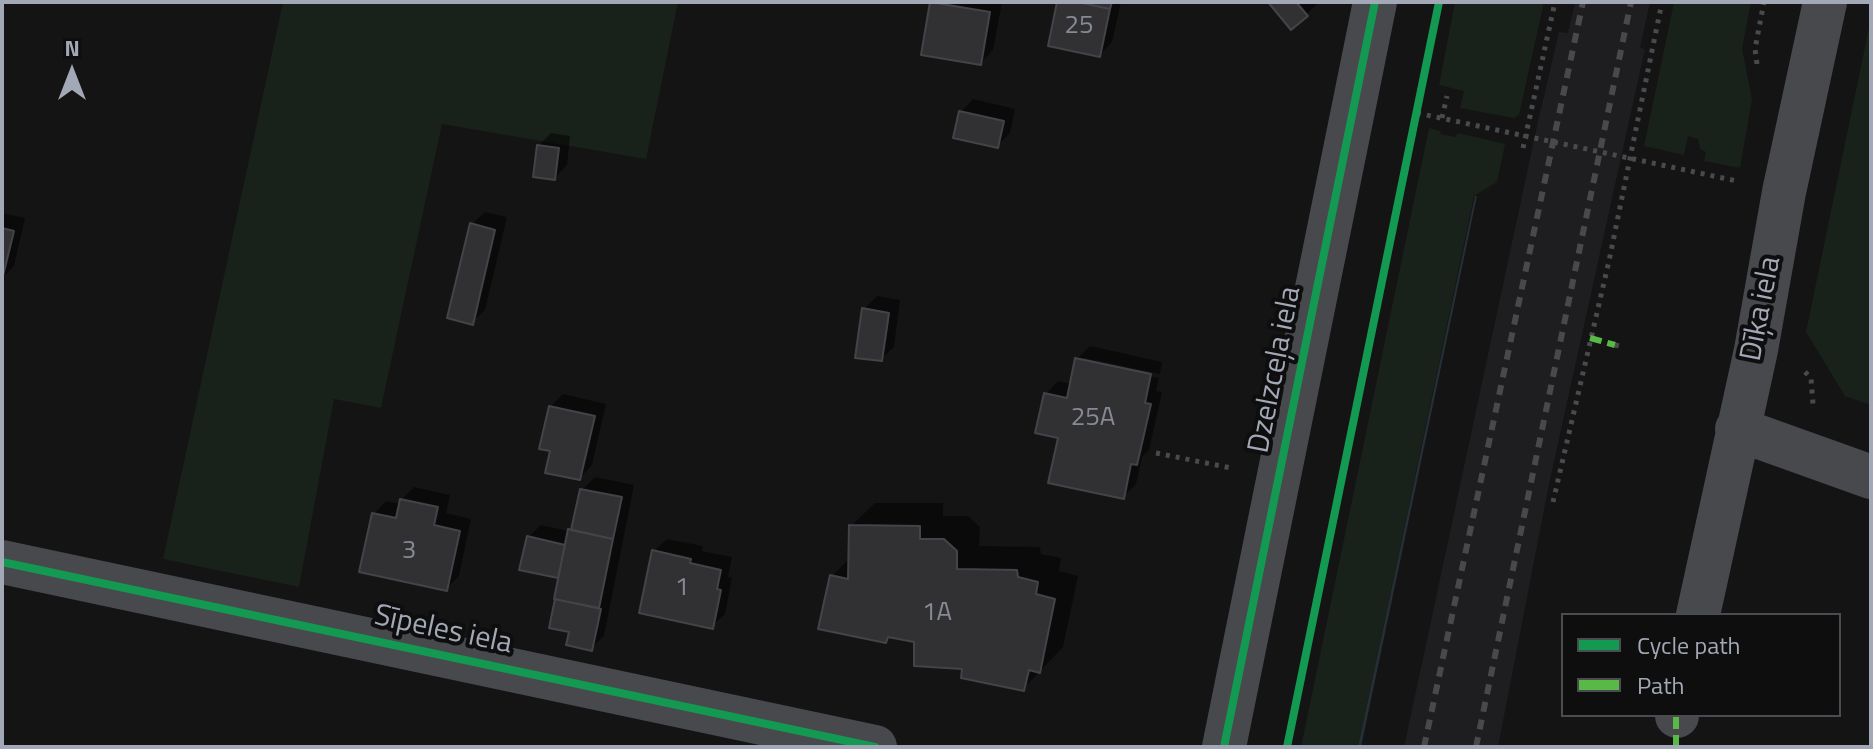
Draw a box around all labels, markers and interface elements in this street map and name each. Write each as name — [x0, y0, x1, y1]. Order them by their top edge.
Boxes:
house number: 25 — [1064, 11, 1094, 43]
text: N — [64, 31, 80, 65]
north arrow — [32, 32, 112, 112]
street label: Dīķa iela — [1734, 254, 1790, 364]
street label: Dzelzceļa iela — [1242, 284, 1310, 456]
house number: 25A — [1071, 403, 1115, 435]
house number: 3 — [402, 536, 416, 568]
house number: 1 — [675, 573, 689, 605]
house number: 1A — [922, 598, 952, 630]
street label: Sīpeles iela — [371, 599, 515, 663]
legend — [1561, 613, 1841, 717]
text: Cycle path — [1637, 627, 1740, 663]
text: Path — [1637, 667, 1684, 703]

